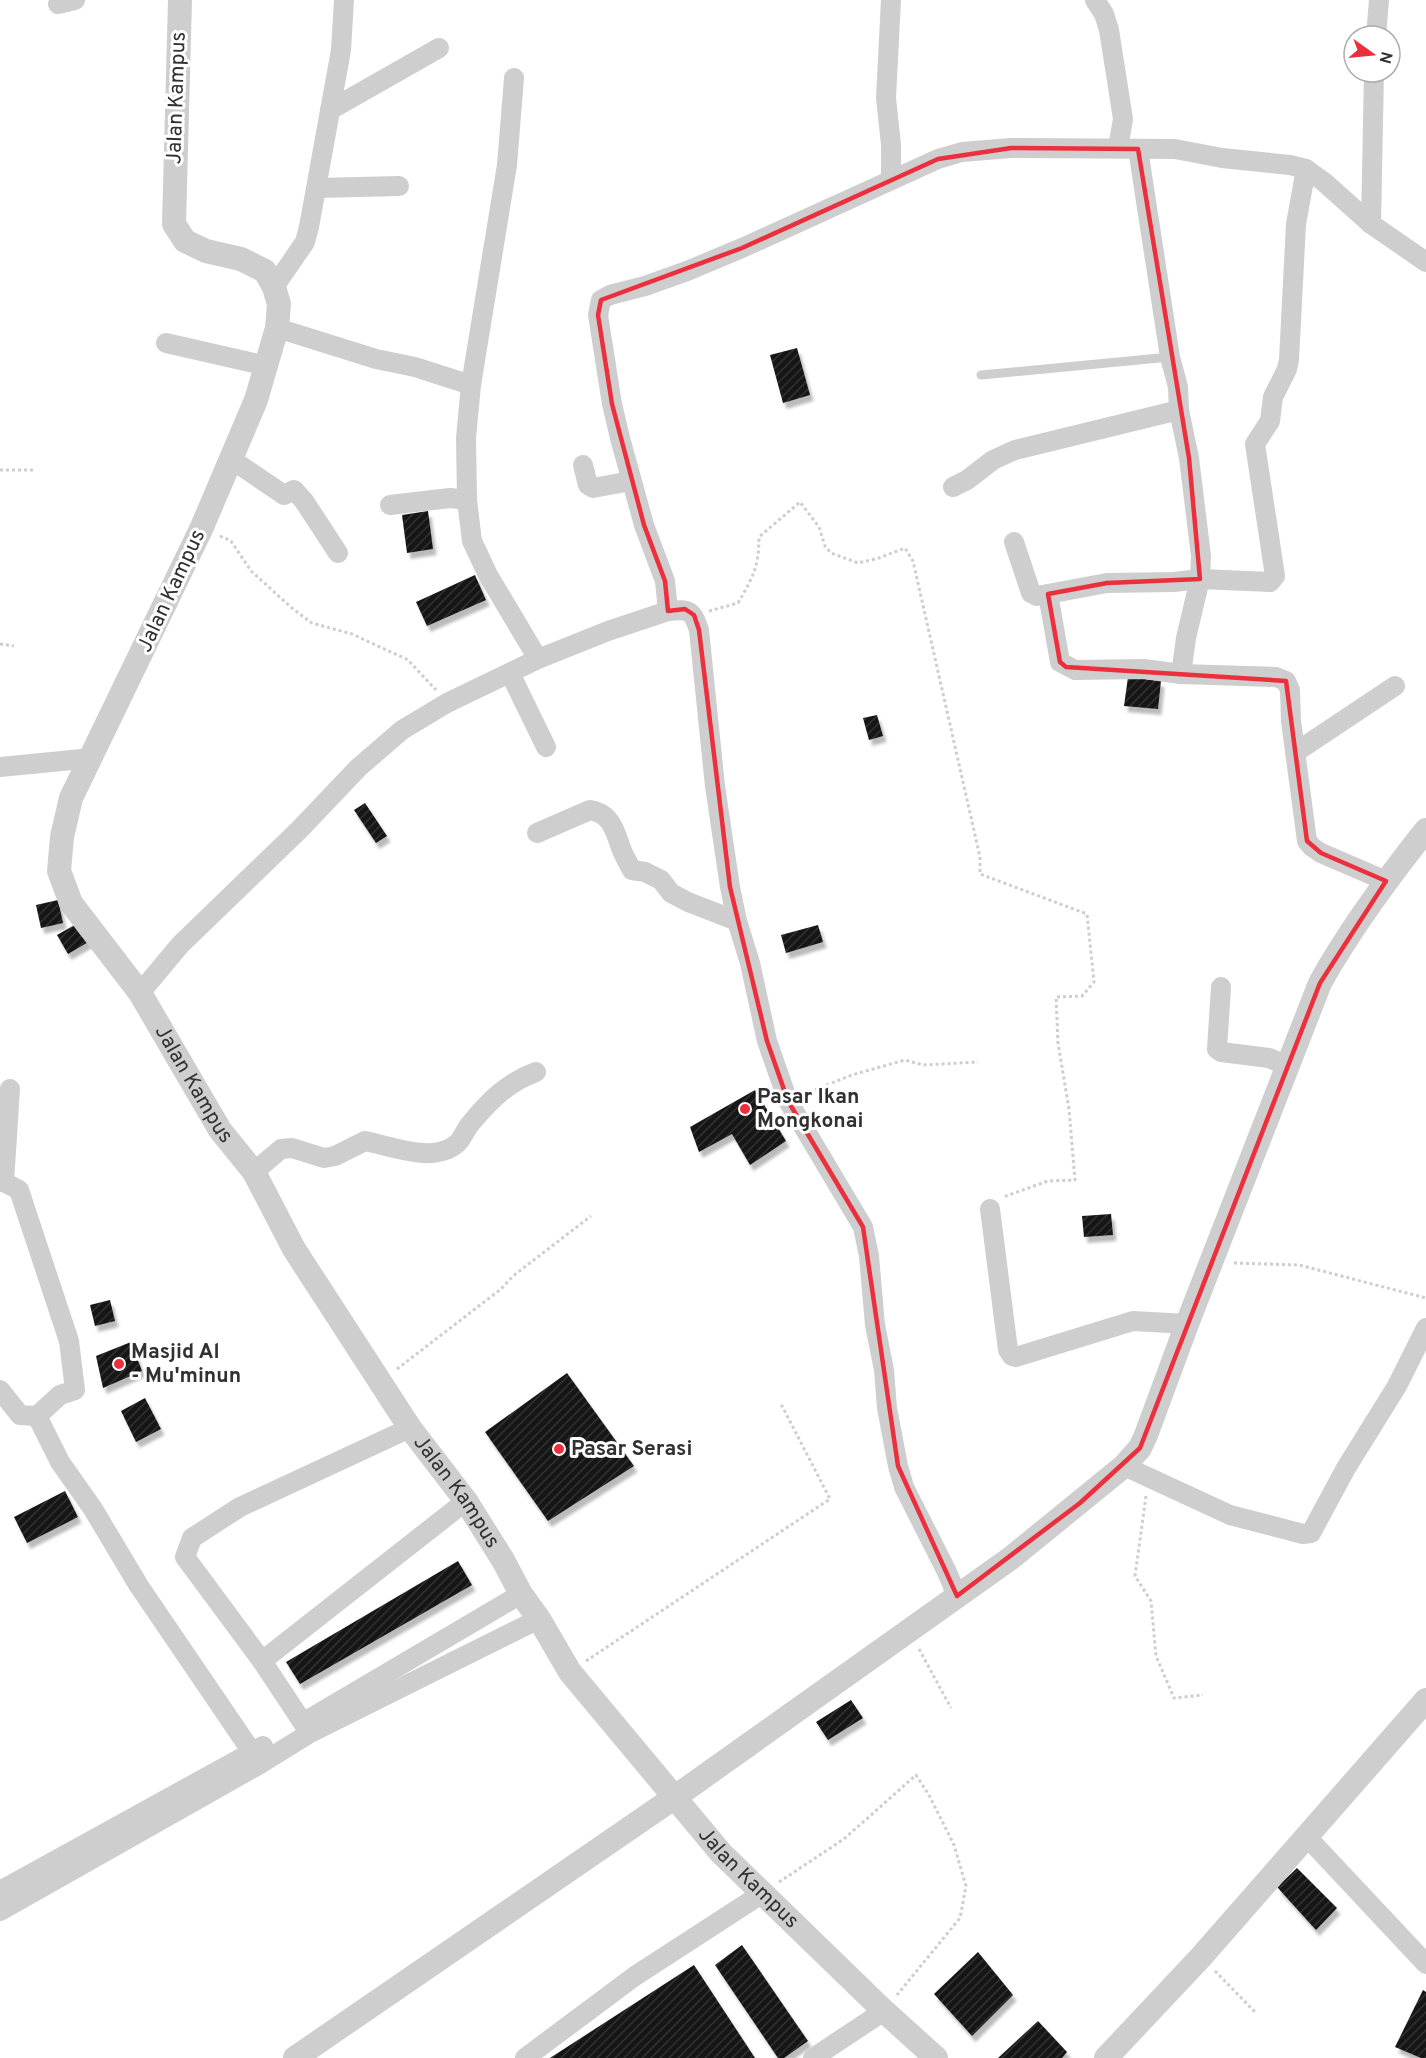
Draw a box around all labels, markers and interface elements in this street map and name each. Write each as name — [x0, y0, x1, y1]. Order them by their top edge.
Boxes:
north arrow — [1342, 24, 1402, 84]
street label: Jalan Kampus — [161, 31, 193, 165]
text: N — [1373, 49, 1396, 66]
street label: Jalan Kampus — [132, 525, 212, 657]
street label: Jalan Kampus — [148, 1020, 239, 1149]
place label: Pasar Ikan Mongkonai — [757, 1084, 863, 1135]
marker: Pasar Ikan Mongkonai — [738, 1102, 752, 1116]
place label: Masjid Al - Mu'minun — [131, 1339, 241, 1390]
marker: Masjid Al - Mu'minun — [112, 1357, 126, 1371]
street label: Jalan Kampus — [407, 1430, 506, 1553]
place label: Pasar Serasi — [571, 1436, 692, 1463]
marker: Pasar Serasi — [552, 1442, 566, 1456]
street label: Jalan Kampus — [692, 1822, 805, 1935]

